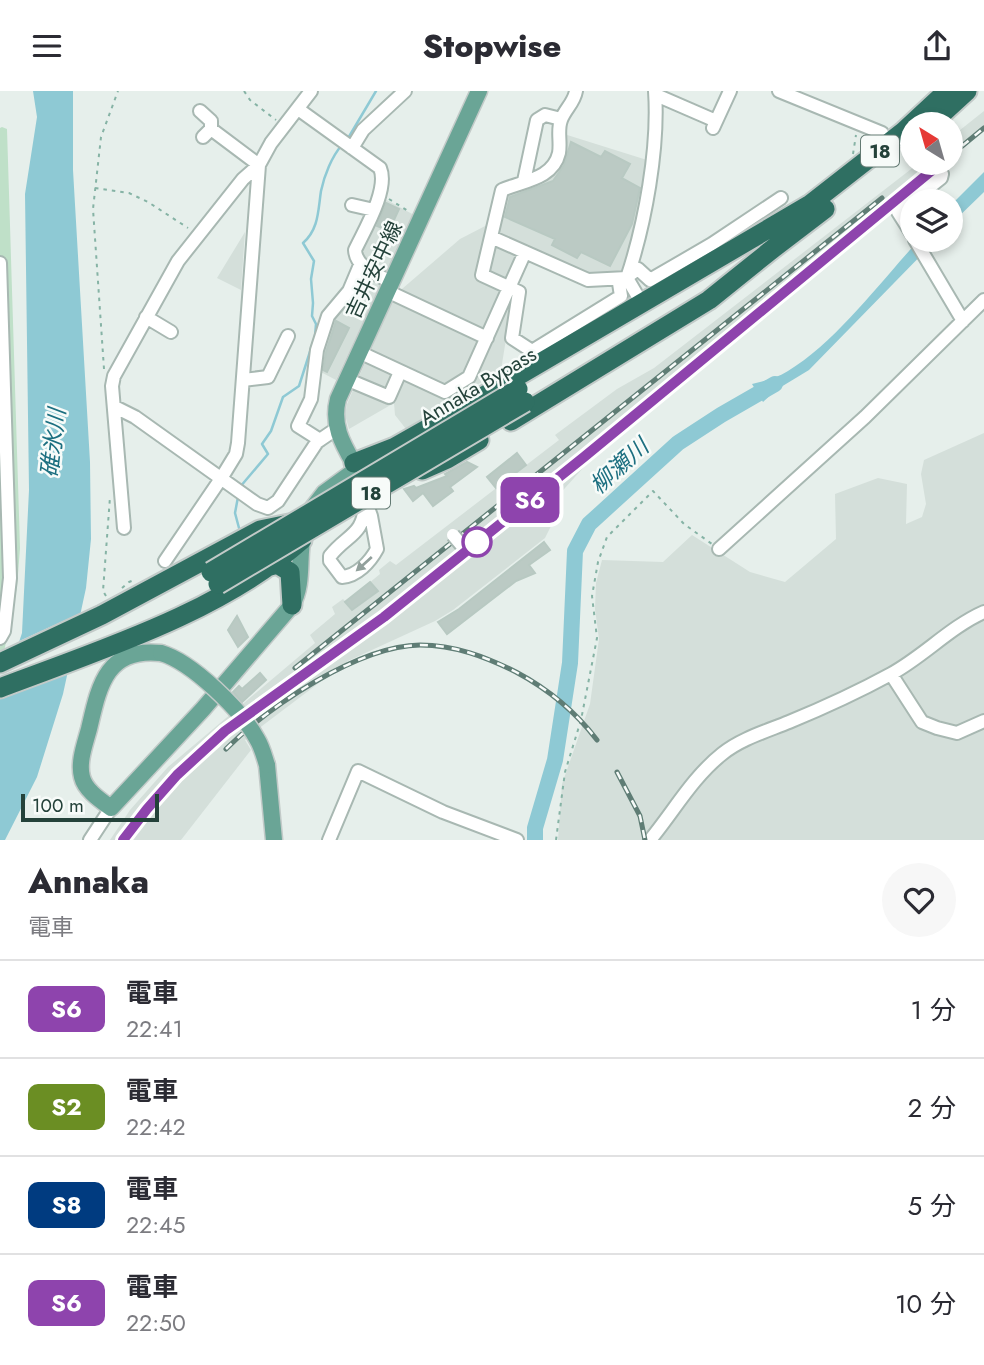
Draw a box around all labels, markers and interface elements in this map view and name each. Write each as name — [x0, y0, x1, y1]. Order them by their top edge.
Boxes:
text: Stopwise — [423, 23, 561, 69]
icon: menu — [28, 27, 66, 65]
icon: share — [918, 27, 956, 65]
north arrow — [900, 112, 962, 175]
map controls — [900, 112, 963, 252]
road number: 18 — [861, 135, 899, 167]
button: layers — [900, 189, 963, 252]
street label: 吉井安中線 — [338, 216, 410, 324]
street label: Annaka Bypass — [414, 339, 542, 433]
water label: 碓氷川 — [32, 404, 74, 479]
water label: 柳瀬川 — [582, 428, 658, 502]
road number: 18 — [352, 477, 390, 509]
line badge: S6 — [498, 477, 562, 523]
text: S6 — [514, 482, 546, 517]
unlabelled marker — [462, 527, 492, 557]
one-way arrow — [355, 556, 373, 572]
scale bar — [21, 791, 159, 823]
text: 100 m — [32, 792, 84, 819]
text: Annaka — [28, 858, 149, 905]
button: heart — [882, 863, 956, 937]
text: 電車 — [28, 910, 74, 944]
text: 電車 — [126, 974, 178, 1012]
text: S6 — [51, 991, 82, 1026]
text: 1 分 — [910, 991, 956, 1029]
text: 22:41 — [126, 1012, 183, 1046]
text: 電車 — [126, 1072, 178, 1110]
text: S2 — [51, 1089, 82, 1124]
text: 2 分 — [907, 1089, 956, 1127]
text: 22:42 — [126, 1110, 186, 1144]
text: 電車 — [126, 1170, 178, 1208]
text: S8 — [51, 1187, 82, 1222]
text: 5 分 — [908, 1187, 956, 1225]
text: 22:45 — [126, 1208, 185, 1242]
text: 電車 — [126, 1268, 178, 1306]
text: S6 — [51, 1285, 82, 1320]
text: 10 分 — [895, 1285, 956, 1323]
text: 22:50 — [126, 1306, 186, 1340]

